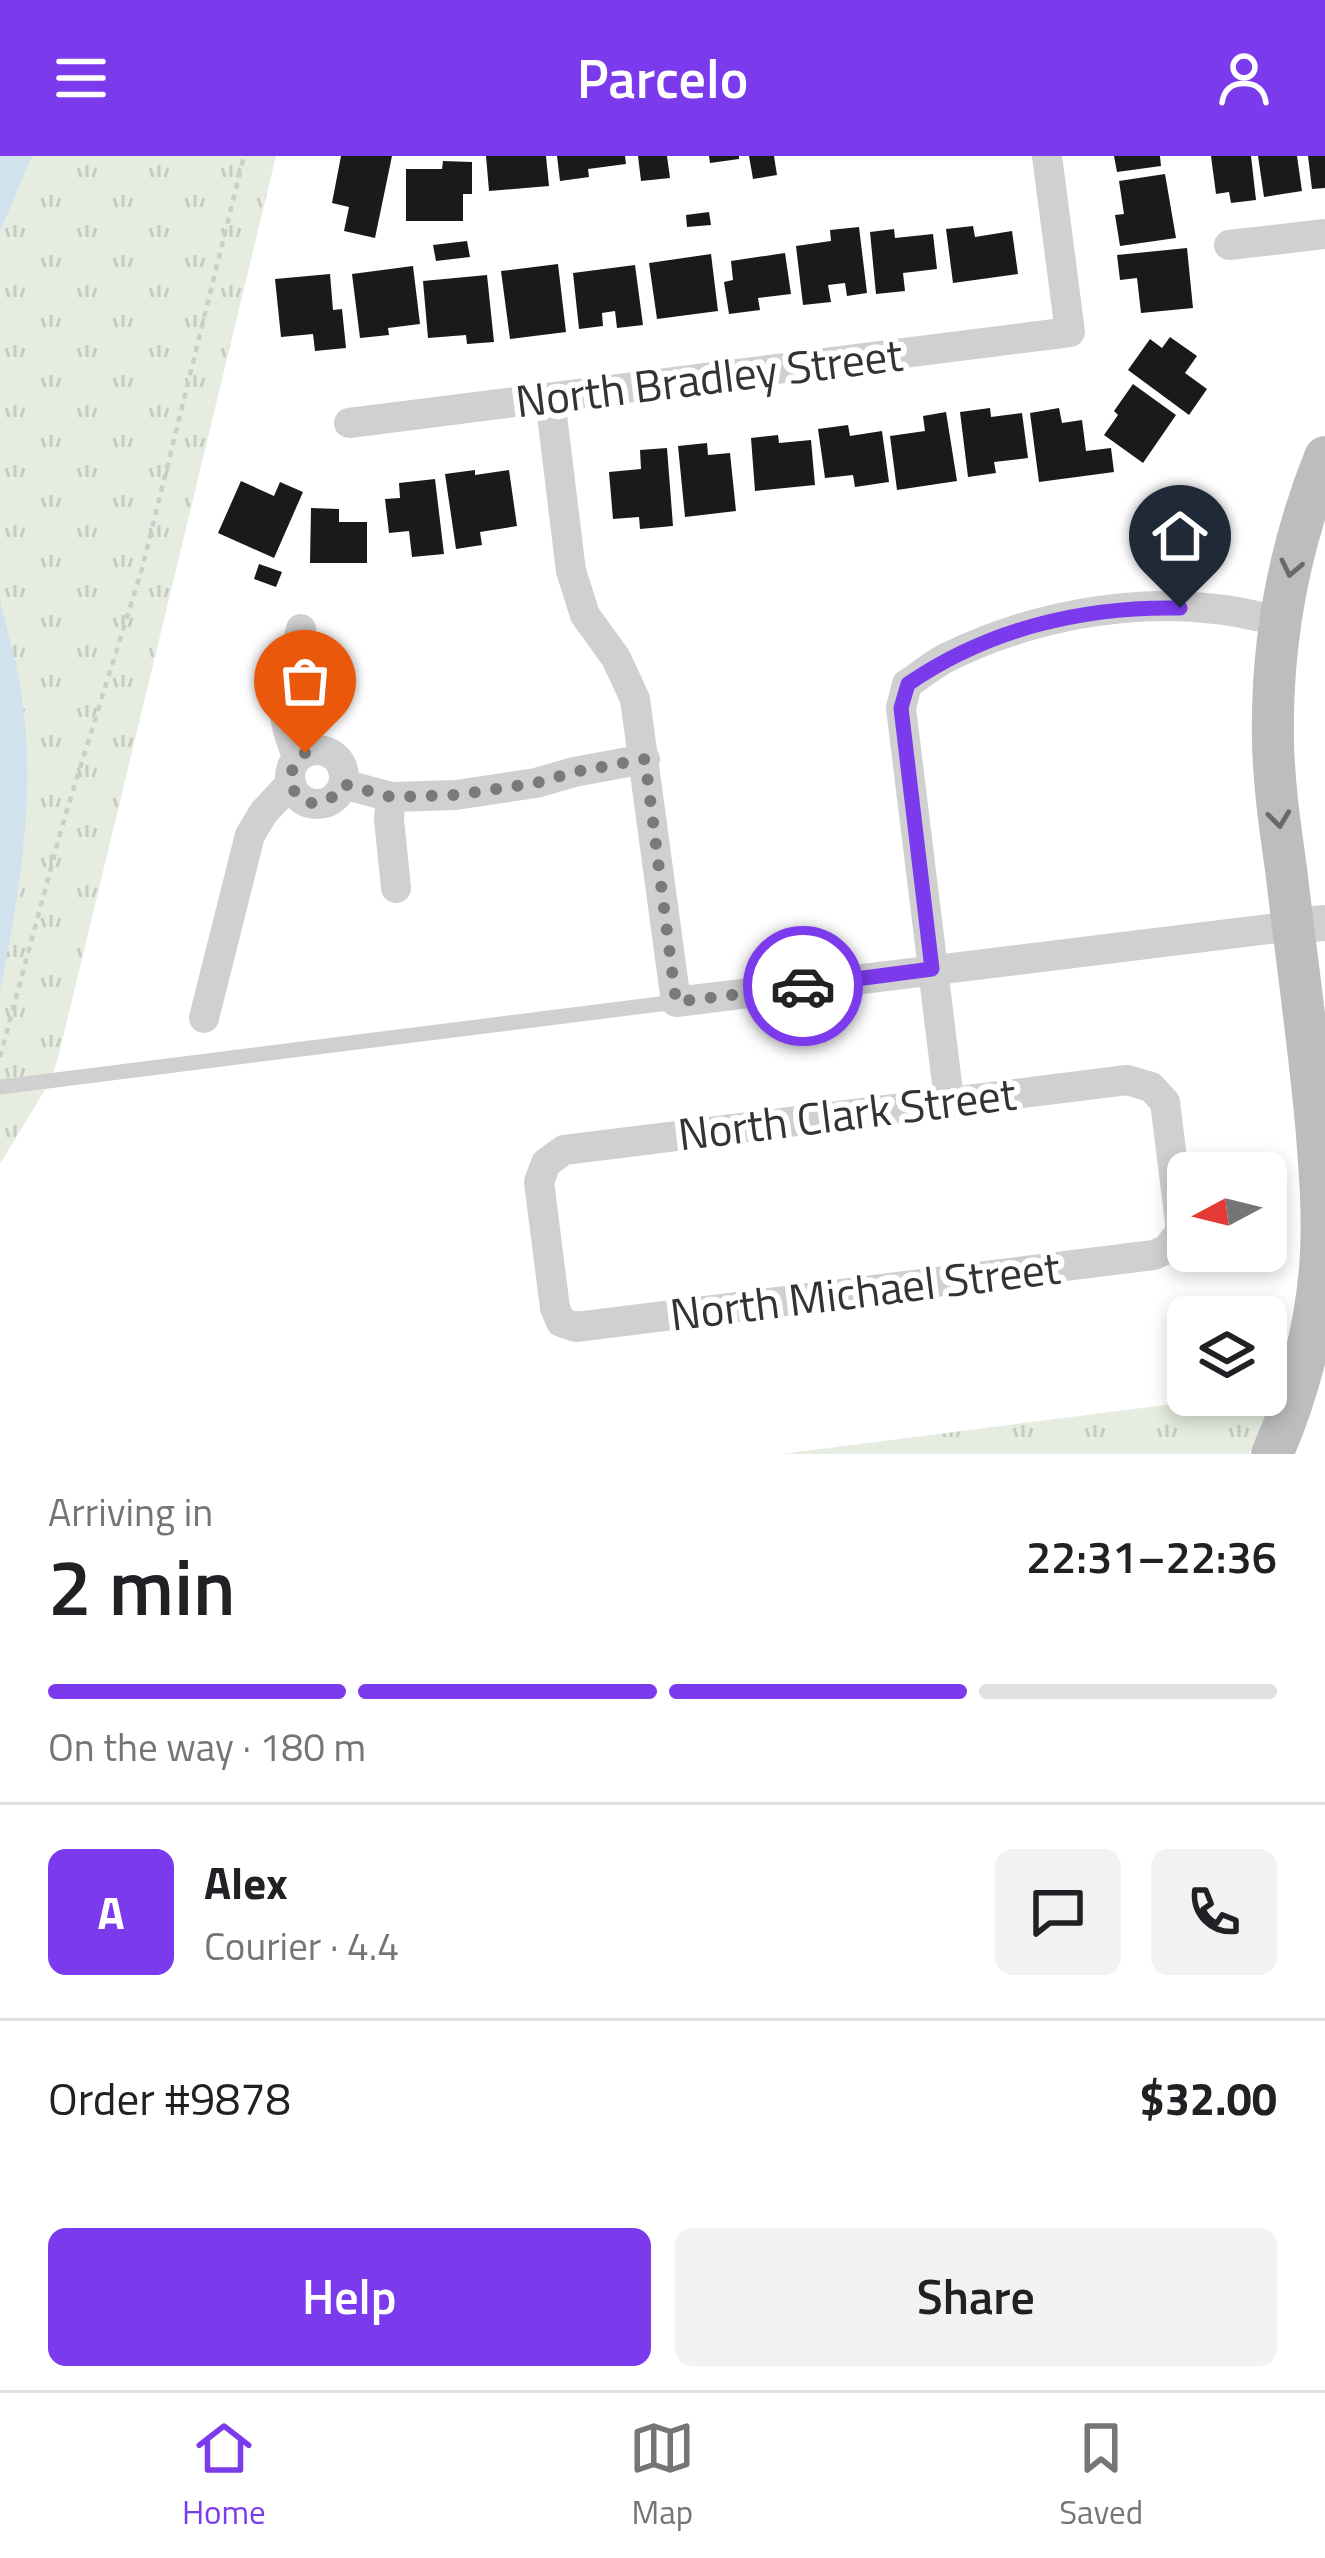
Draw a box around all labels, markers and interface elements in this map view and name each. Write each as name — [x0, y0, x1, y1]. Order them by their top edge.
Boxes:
text: Parcelo — [577, 37, 748, 119]
icon: menu — [48, 45, 114, 111]
icon: person — [1211, 45, 1277, 111]
street label: North Bradley Street — [511, 320, 906, 434]
pin — [1129, 485, 1231, 608]
icon: home — [1147, 503, 1213, 569]
one-way arrow — [1279, 558, 1305, 578]
pin — [254, 630, 356, 753]
icon: bag — [272, 648, 338, 714]
one-way arrow — [1266, 809, 1292, 829]
courier — [743, 926, 863, 1046]
icon: car — [770, 953, 836, 1019]
street label: North Clark Street — [674, 1059, 1020, 1167]
north arrow — [1167, 1152, 1287, 1272]
map controls — [1167, 1152, 1287, 1416]
street label: North Michael Street — [666, 1232, 1064, 1348]
button: layers — [1167, 1296, 1287, 1416]
text: Arriving in — [48, 1482, 213, 1541]
text: 22:31–22:36 — [1026, 1522, 1277, 1590]
text: 2 min — [48, 1527, 236, 1645]
text: On the way · 180 m — [48, 1717, 366, 1776]
text: Alex — [204, 1848, 288, 1916]
button: chat — [995, 1849, 1121, 1975]
button: phone — [1151, 1849, 1277, 1975]
text: A — [97, 1878, 125, 1946]
text: Courier · 4.4 — [204, 1916, 399, 1975]
text: Order #9878 — [48, 2064, 291, 2132]
text: $32.00 — [1139, 2064, 1277, 2132]
button: Help — [48, 2228, 651, 2366]
button: Share — [675, 2228, 1277, 2366]
tab: Home — [182, 2415, 266, 2537]
tab: Map — [629, 2415, 695, 2537]
tab: Saved — [1059, 2415, 1143, 2537]

